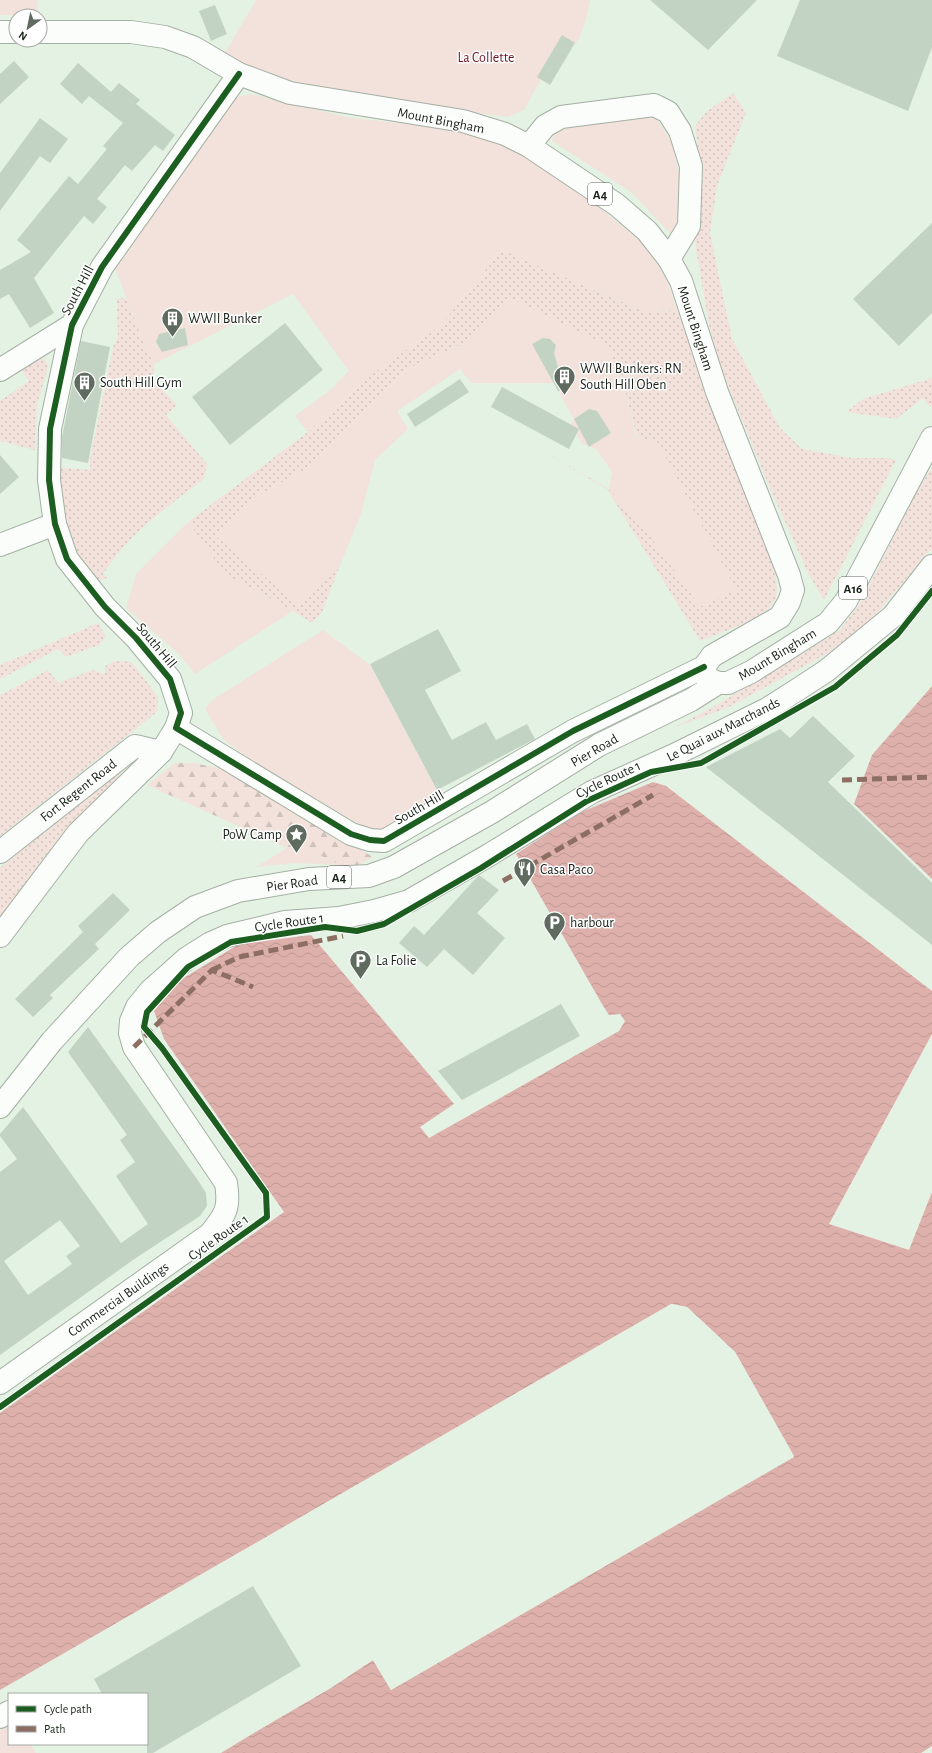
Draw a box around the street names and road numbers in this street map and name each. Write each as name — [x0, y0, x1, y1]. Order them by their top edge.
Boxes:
street label: Mount Bingham — [396, 106, 486, 136]
road number: A4 — [588, 183, 612, 205]
street label: South Hill — [59, 263, 97, 318]
street label: Mount Bingham — [675, 284, 715, 373]
road number: A16 — [839, 577, 867, 599]
street label: South Hill — [133, 620, 179, 671]
street label: Mount Bingham — [736, 626, 819, 684]
street label: Le Quai aux Marchands — [665, 695, 782, 765]
street label: Pier Road — [569, 732, 620, 770]
street label: Fort Regent Road — [38, 757, 119, 825]
street label: Cycle Route 1 — [574, 759, 643, 801]
street label: South Hill — [392, 788, 447, 827]
road number: A4 — [327, 866, 351, 888]
street label: Pier Road — [266, 873, 319, 895]
street label: Cycle Route 1 — [254, 911, 325, 935]
street label: Cycle Route 1 — [186, 1212, 251, 1264]
street label: Commercial Buildings — [66, 1260, 171, 1340]

